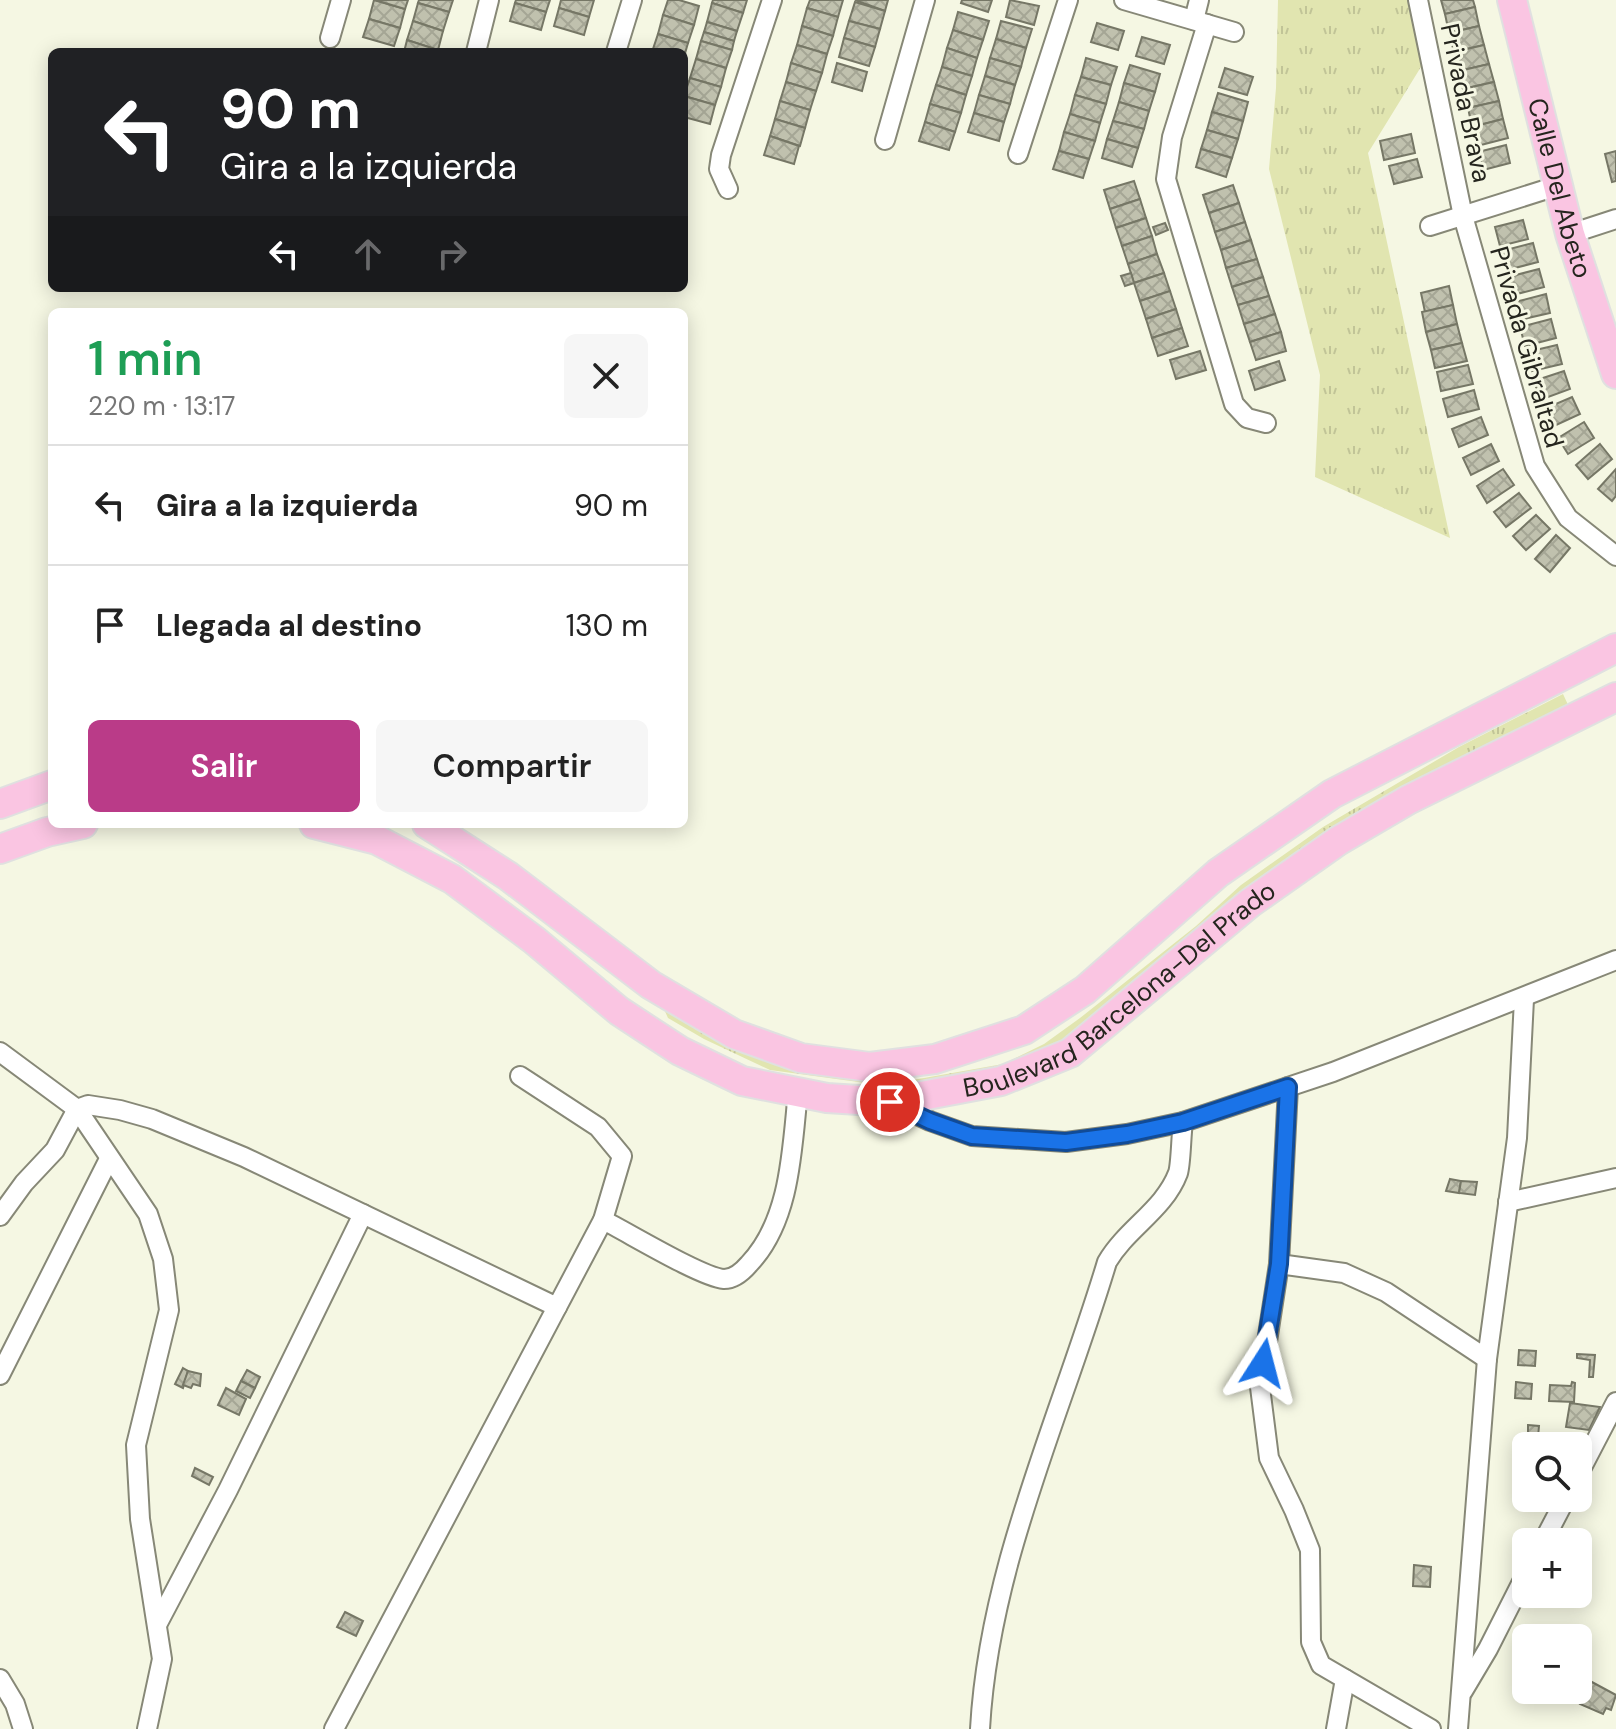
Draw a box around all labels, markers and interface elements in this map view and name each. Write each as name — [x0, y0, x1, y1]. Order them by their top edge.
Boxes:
street label: Privada Brava — [1433, 20, 1499, 186]
text: 90 m — [220, 72, 361, 145]
icon: left — [88, 80, 192, 184]
street label: Calle Del Abeto — [1520, 95, 1600, 282]
text: Gira a la izquierda — [220, 143, 517, 190]
icon: left — [262, 232, 306, 276]
icon: ahead — [346, 232, 390, 276]
icon: right — [430, 232, 474, 276]
street label: Privada Gibraltad — [1482, 242, 1572, 452]
text: 1 min — [88, 327, 203, 390]
button: close — [564, 334, 648, 418]
text: 220 m · 13:17 — [88, 389, 235, 423]
icon: left — [88, 483, 132, 527]
text: Gira a la izquierda — [156, 486, 418, 525]
text: 90 m — [574, 486, 648, 525]
icon: arrive — [88, 603, 132, 647]
text: Llegada al destino — [156, 606, 422, 645]
text: 130 m — [566, 606, 648, 645]
button: Salir — [88, 720, 360, 812]
button: Compartir — [376, 720, 648, 812]
street label: Boulevard Barcelona-Del Prado — [960, 873, 1282, 1105]
pin — [856, 1068, 924, 1136]
icon: arrive — [868, 1080, 912, 1124]
position arrow — [1221, 1321, 1305, 1405]
map controls — [1512, 1432, 1592, 1704]
button: search — [1512, 1432, 1592, 1512]
button: + — [1512, 1528, 1592, 1608]
button: − — [1512, 1624, 1592, 1704]

